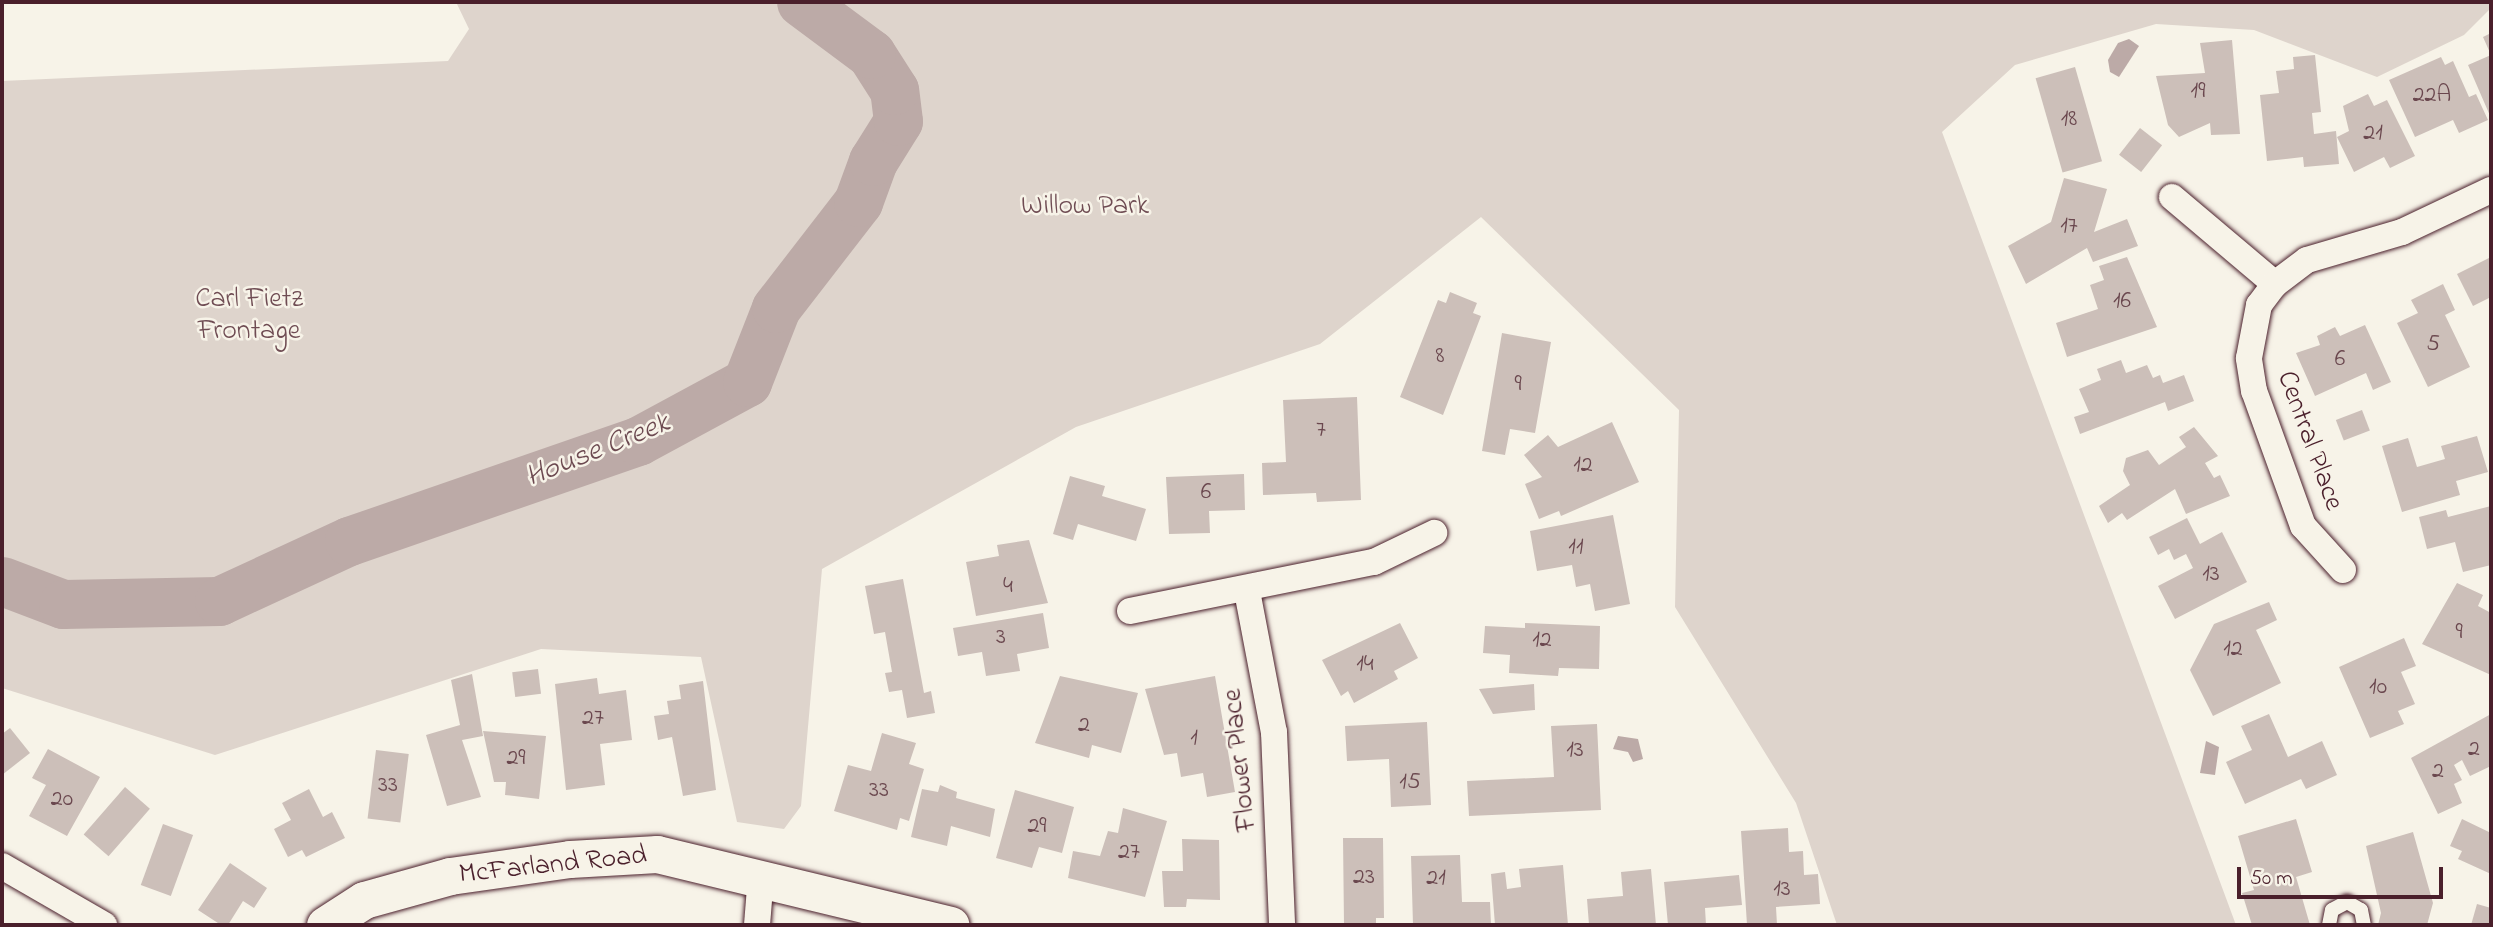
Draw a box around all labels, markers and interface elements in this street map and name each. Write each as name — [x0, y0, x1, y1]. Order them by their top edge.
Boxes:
house number: 19 — [2191, 78, 2205, 106]
house number: 22A — [2413, 82, 2451, 110]
house number: 18 — [2061, 106, 2077, 134]
house number: 21 — [2363, 120, 2383, 148]
park label: Willow Park — [1021, 190, 1149, 224]
house number: 17 — [2060, 213, 2078, 241]
park label: Carl Fietz Frontage — [195, 283, 303, 349]
house number: 16 — [2113, 288, 2131, 316]
house number: 5 — [2426, 331, 2440, 359]
house number: 8 — [1436, 343, 1444, 371]
house number: 6 — [2335, 346, 2345, 374]
street label: Central Place — [2268, 367, 2350, 515]
house number: 9 — [1514, 371, 1522, 399]
water label: House Creek — [521, 406, 675, 496]
house number: 7 — [1316, 417, 1326, 445]
house number: 12 — [1573, 452, 1593, 480]
house number: 6 — [1201, 479, 1211, 507]
house number: 11 — [1568, 534, 1584, 562]
house number: 13 — [2202, 561, 2220, 589]
house number: 4 — [1003, 573, 1013, 601]
house number: 9 — [2455, 619, 2463, 647]
house number: 3 — [996, 624, 1006, 652]
house number: 12 — [1532, 627, 1552, 655]
house number: 12 — [2223, 636, 2243, 664]
house number: 14 — [1356, 651, 1374, 679]
house number: 10 — [2369, 674, 2387, 702]
street label: Flower Place — [1217, 687, 1265, 833]
house number: 27 — [582, 705, 604, 733]
house number: 2 — [1078, 712, 1090, 740]
house number: 1 — [1190, 725, 1198, 753]
house number: 2 — [2468, 736, 2480, 764]
house number: 13 — [1566, 737, 1584, 765]
house number: 29 — [506, 745, 526, 773]
house number: 2 — [2432, 758, 2444, 786]
house number: 15 — [1399, 769, 1421, 797]
house number: 33 — [378, 772, 398, 800]
house number: 33 — [869, 777, 889, 805]
house number: 20 — [51, 786, 73, 814]
house number: 29 — [1027, 813, 1047, 841]
street label: McFarland Road — [457, 839, 649, 893]
house number: 27 — [1118, 839, 1140, 867]
scale bar — [2241, 853, 2448, 897]
house number: 23 — [1353, 864, 1375, 892]
text: 50 m — [2250, 864, 2293, 894]
house number: 21 — [1426, 865, 1446, 893]
house number: 13 — [1773, 876, 1791, 904]

